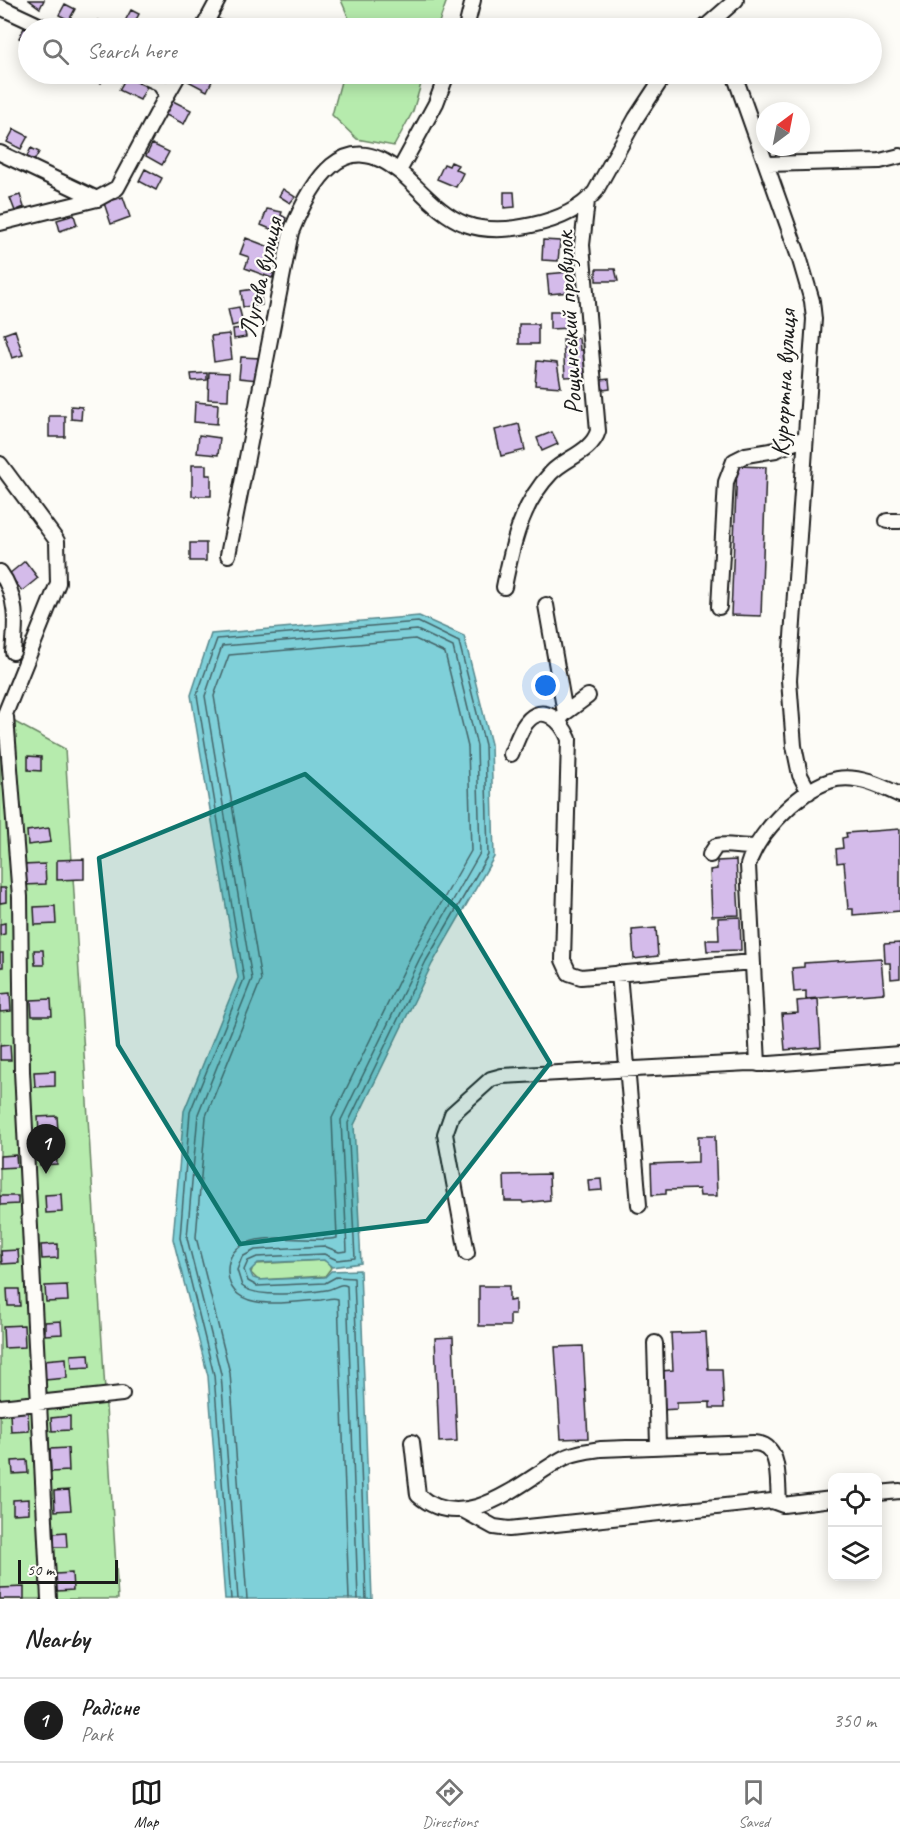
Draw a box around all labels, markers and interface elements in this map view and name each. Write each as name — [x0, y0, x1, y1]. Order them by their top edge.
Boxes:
search box — [18, 18, 882, 84]
icon: search — [39, 35, 72, 68]
text: Search here — [87, 37, 177, 65]
north arrow — [756, 102, 810, 156]
street label: Лугова вулиця — [231, 212, 291, 340]
street label: Рощинський провулок — [547, 228, 590, 415]
street label: Курортна вулиця — [763, 307, 804, 457]
your location — [531, 671, 560, 700]
pin: 1 — [26, 1124, 66, 1174]
map controls — [828, 1473, 882, 1581]
button: locate — [828, 1473, 882, 1527]
button: layers — [828, 1527, 882, 1581]
scale bar — [18, 1557, 118, 1584]
text: 50 m — [27, 1560, 54, 1580]
text: Nearby — [24, 1622, 89, 1655]
text: Радісне — [81, 1694, 138, 1722]
text: 1 — [39, 1708, 48, 1733]
text: 350 m — [833, 1708, 876, 1733]
text: Park — [81, 1722, 113, 1747]
tab: Map — [130, 1776, 163, 1832]
tab: Directions — [422, 1776, 478, 1832]
tab: Saved — [737, 1776, 770, 1832]

